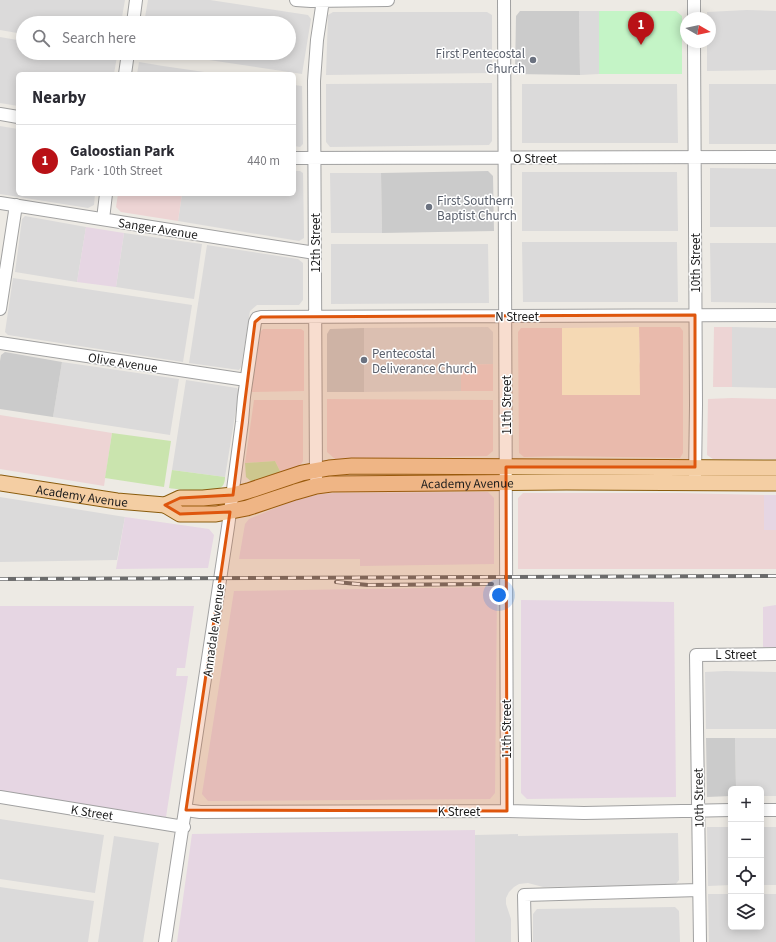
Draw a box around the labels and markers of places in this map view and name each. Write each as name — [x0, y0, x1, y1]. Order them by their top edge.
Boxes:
pin: 1 — [628, 12, 654, 45]
place label: First Pentecostal Church — [436, 45, 525, 78]
marker: First Pentecostal Church — [528, 55, 538, 65]
place label: First Southern Baptist Church — [437, 192, 517, 225]
marker: First Southern Baptist Church — [424, 202, 434, 212]
place label: Pentecostal Deliverance Church — [372, 345, 477, 378]
marker: Pentecostal Deliverance Church — [359, 355, 369, 365]

